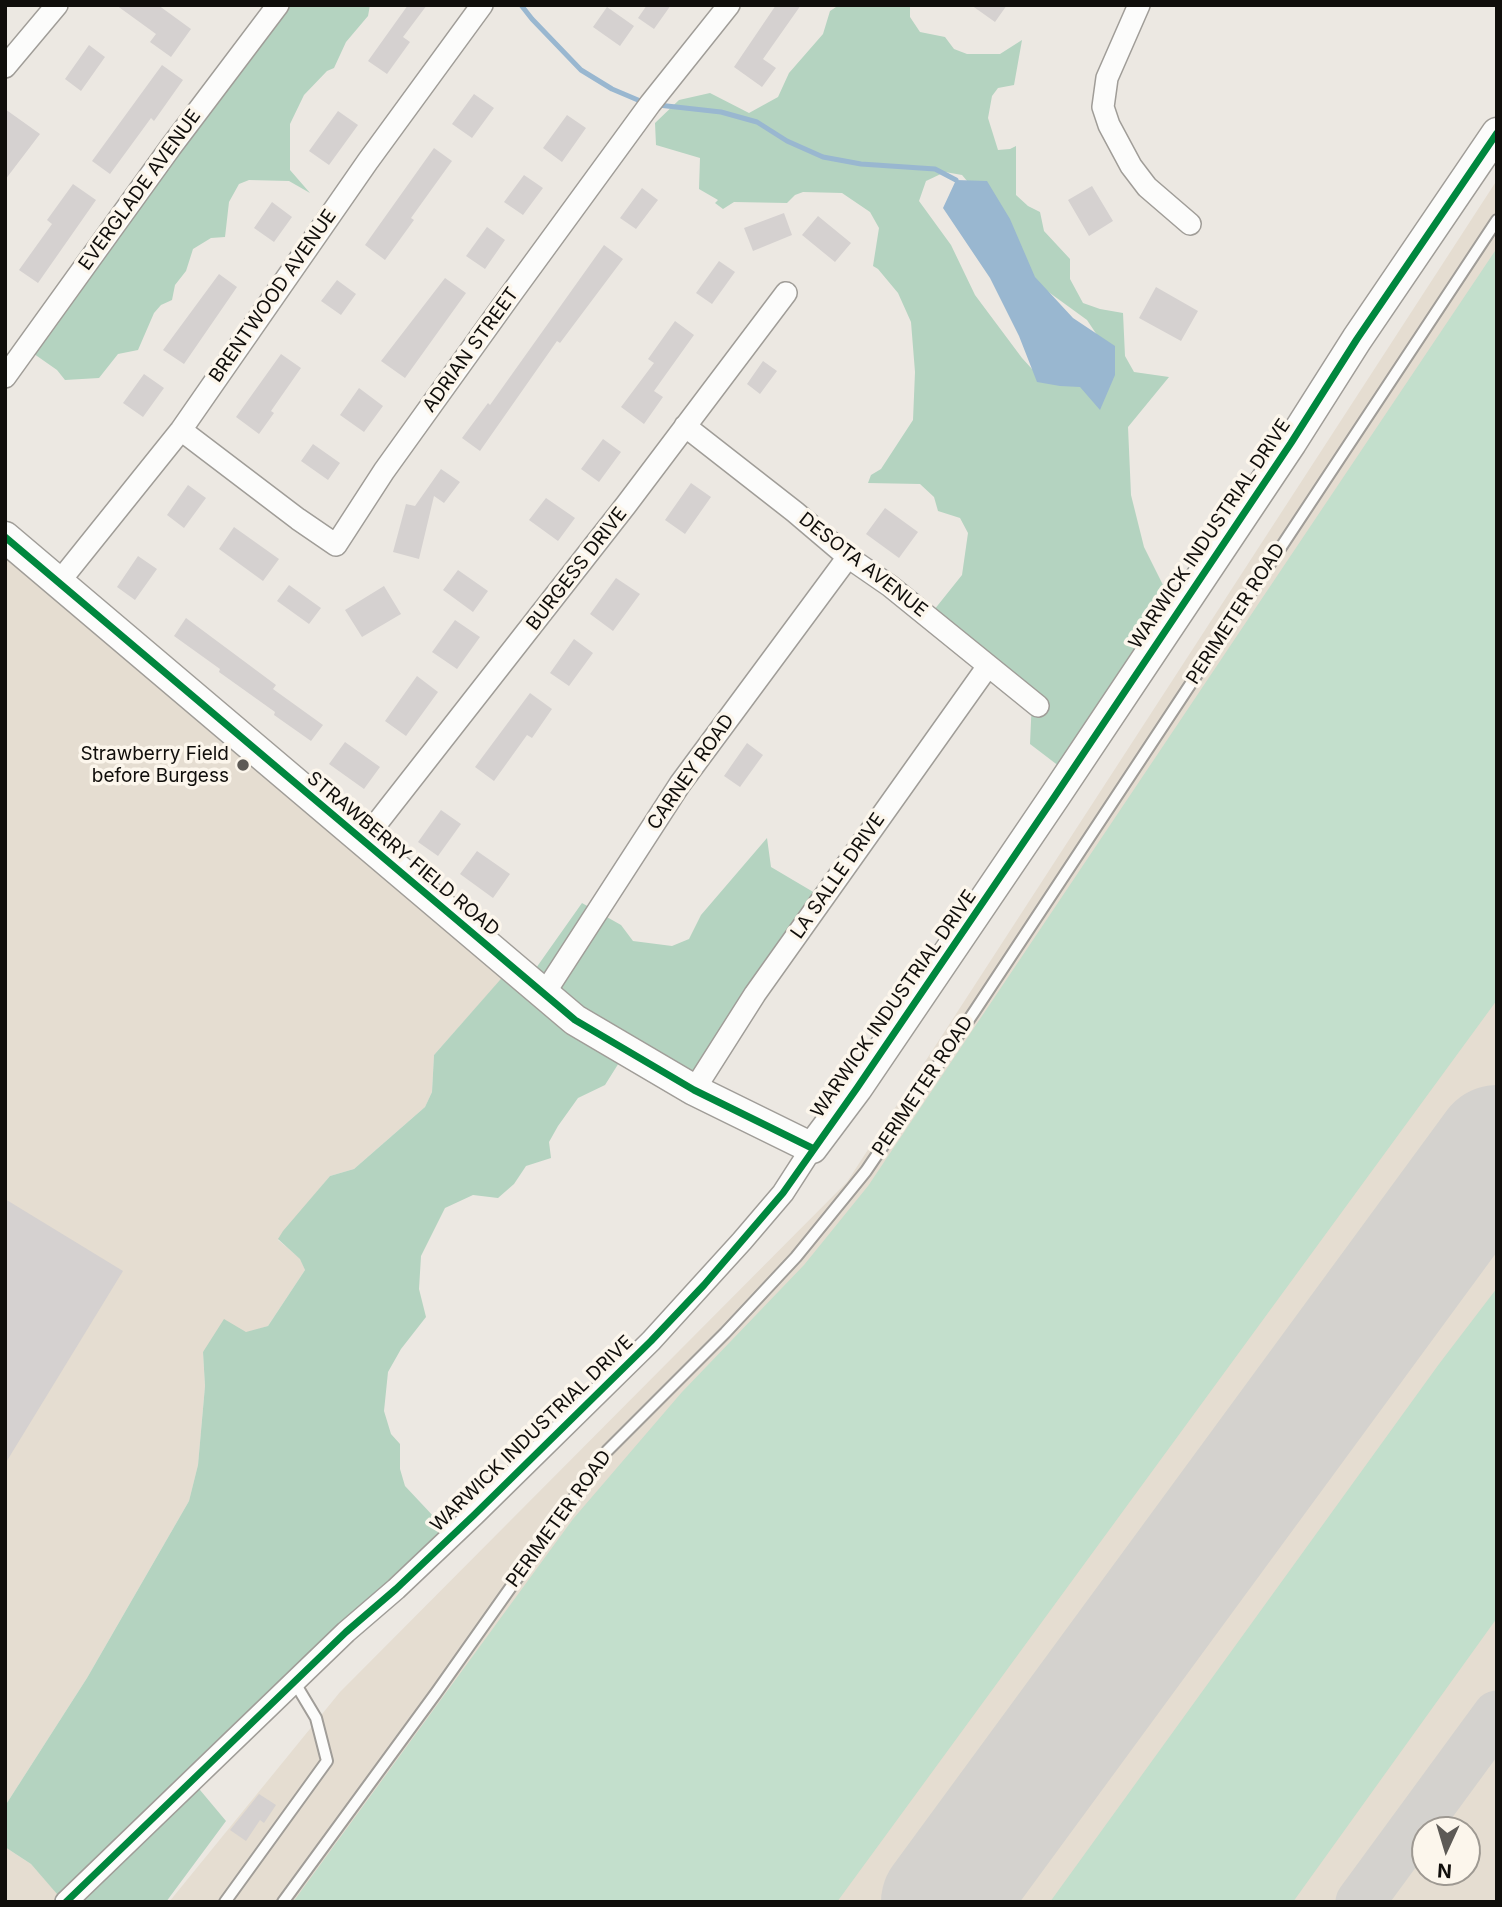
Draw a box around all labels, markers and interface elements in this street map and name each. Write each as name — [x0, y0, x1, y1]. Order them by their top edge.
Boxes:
street label: EVERGLADE AVENUE — [74, 105, 206, 275]
street label: BRENTWOOD AVENUE — [205, 205, 341, 387]
street label: ADRIAN STREET — [418, 283, 524, 417]
street label: WARWICK INDUSTRIAL DRIVE — [1124, 415, 1296, 653]
street label: BURGESS DRIVE — [522, 503, 632, 635]
street label: DESOTA AVENUE — [794, 508, 932, 622]
street label: PERIMETER ROAD — [1182, 539, 1290, 689]
street label: CARNEY ROAD — [643, 710, 739, 834]
place label: Strawberry Field before Burgess — [80, 743, 229, 787]
marker: Strawberry Field before Burgess — [235, 757, 251, 773]
street label: STRAWBERRY FIELD ROAD — [302, 767, 504, 941]
street label: LA SALLE DRIVE — [786, 809, 890, 943]
street label: WARWICK INDUSTRIAL DRIVE — [806, 886, 982, 1122]
street label: PERIMETER ROAD — [868, 1012, 978, 1160]
street label: WARWICK INDUSTRIAL DRIVE — [426, 1331, 638, 1537]
street label: PERIMETER ROAD — [502, 1446, 616, 1592]
north arrow — [1411, 1816, 1481, 1886]
text: N — [1437, 1858, 1453, 1882]

